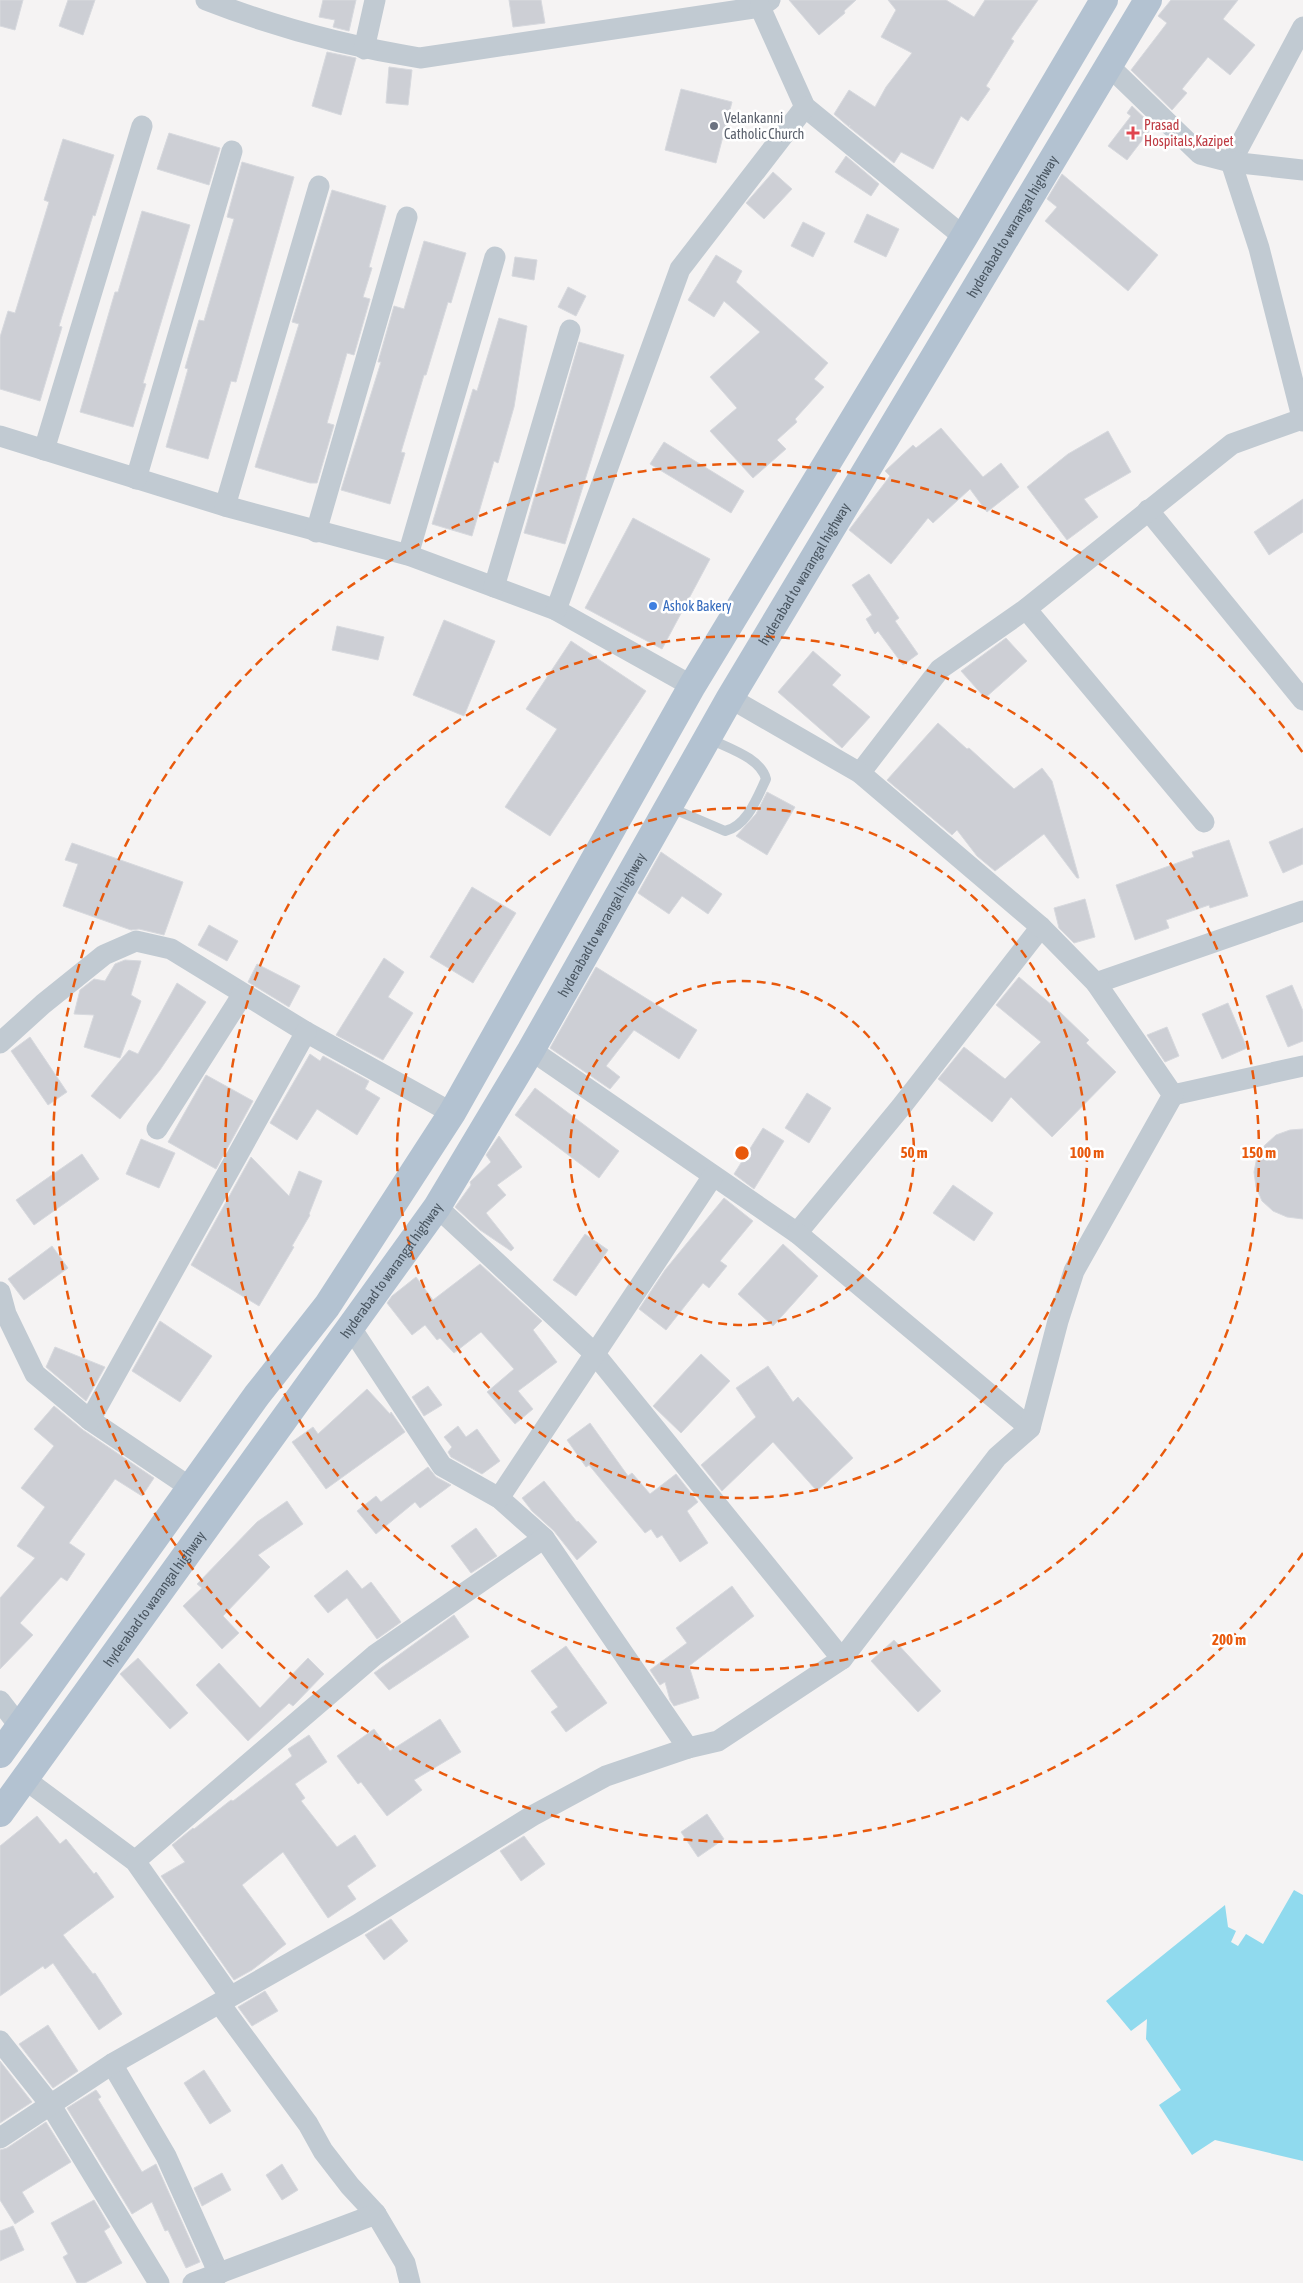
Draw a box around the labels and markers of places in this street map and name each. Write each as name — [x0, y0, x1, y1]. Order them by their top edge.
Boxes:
place label: Velankanni Catholic Church — [724, 110, 804, 142]
place label: Prasad Hospitals,Kazipet — [1144, 117, 1234, 149]
marker: Velankanni Catholic Church — [708, 120, 720, 132]
marker: Prasad Hospitals,Kazipet — [1126, 126, 1140, 140]
place label: Ashok Bakery — [663, 598, 732, 614]
marker: Ashok Bakery — [647, 600, 659, 612]
centre of rings — [733, 1144, 751, 1162]

